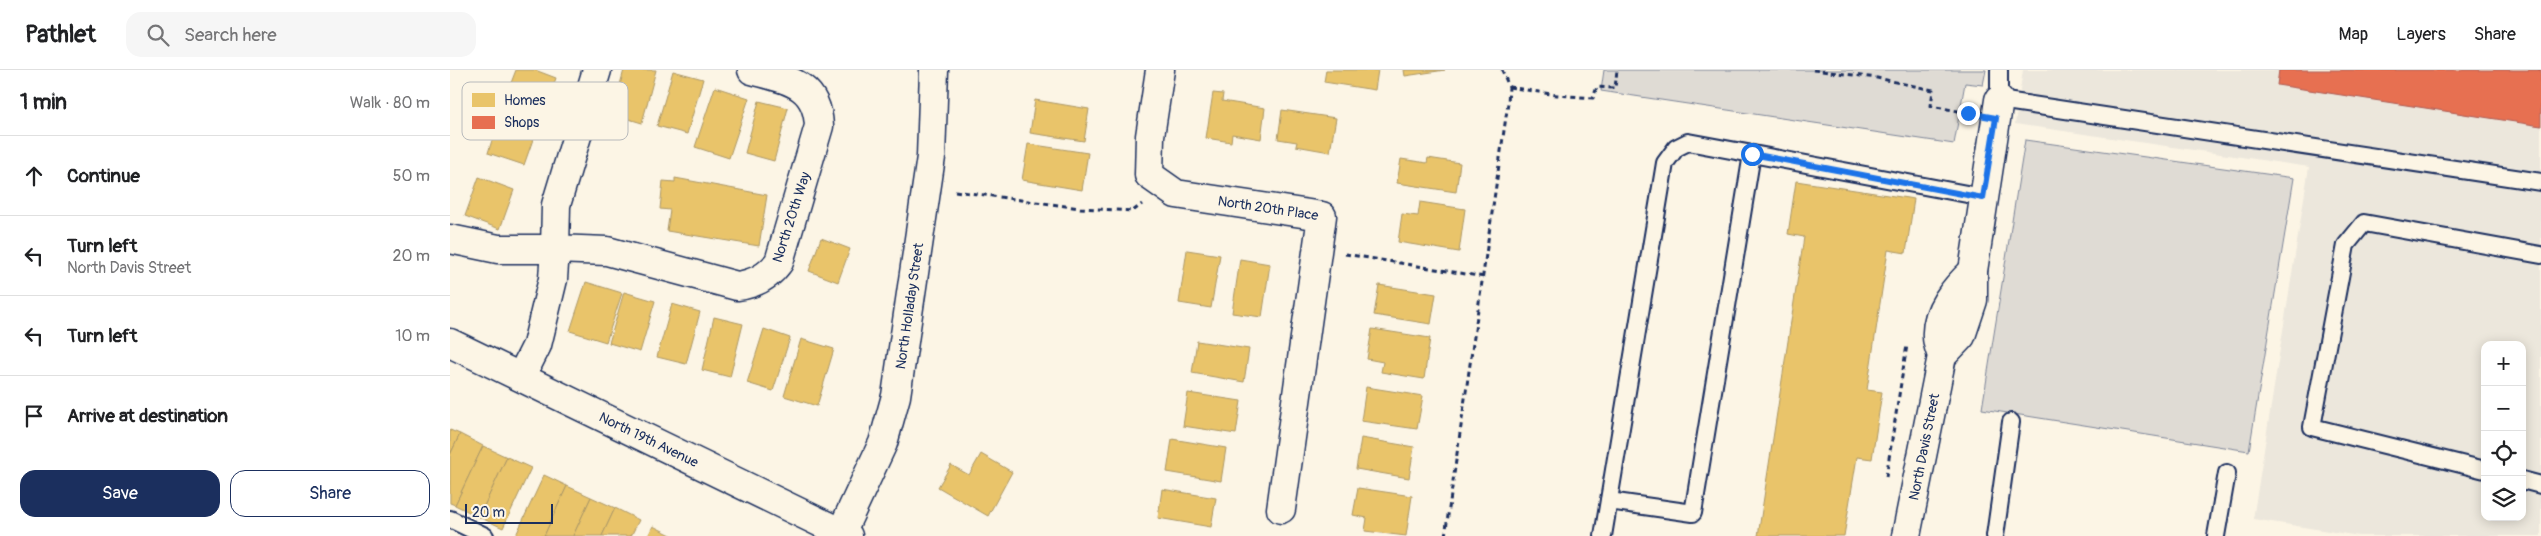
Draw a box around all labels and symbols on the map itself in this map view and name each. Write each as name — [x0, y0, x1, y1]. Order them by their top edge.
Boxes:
legend — [462, 82, 628, 140]
text: Homes — [504, 92, 546, 109]
route end — [1957, 102, 1980, 125]
text: Shops — [504, 114, 540, 131]
route start — [1741, 143, 1764, 166]
street label: North 20th Way — [769, 170, 814, 265]
street label: North 20th Place — [1217, 192, 1320, 224]
street label: North Holladay Street — [892, 242, 927, 370]
street label: North Davis Street — [1905, 392, 1943, 502]
street label: North 19th Avenue — [596, 409, 701, 471]
scale bar — [465, 501, 552, 524]

